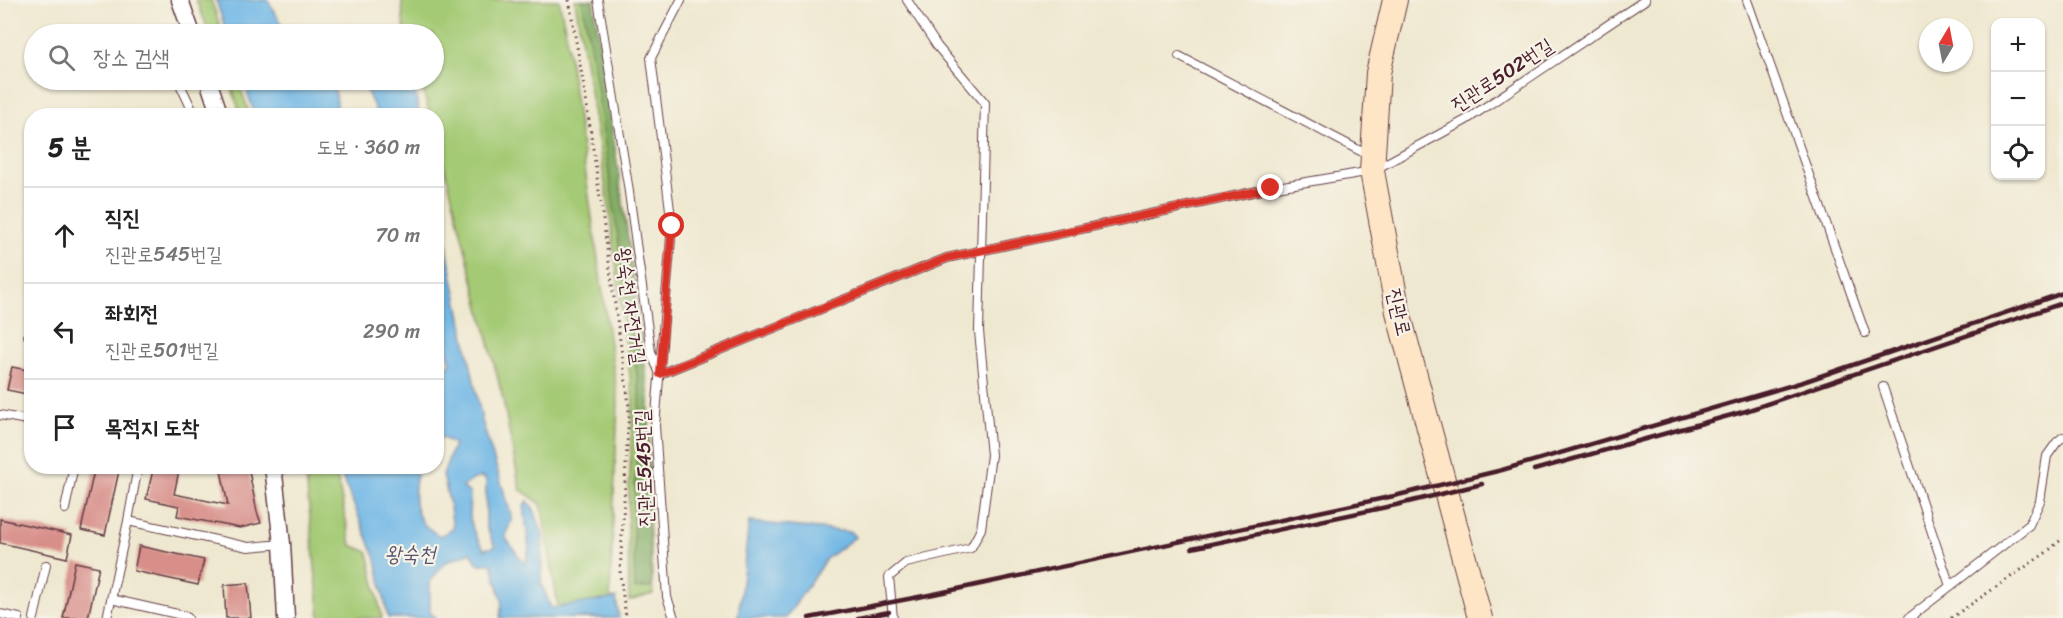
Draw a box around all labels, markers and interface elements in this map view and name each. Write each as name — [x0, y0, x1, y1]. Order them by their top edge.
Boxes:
north arrow — [1919, 18, 1973, 72]
map controls — [1991, 18, 2045, 180]
button: + — [1991, 18, 2045, 72]
search box — [24, 24, 444, 90]
street label: 진관로502번길 — [1443, 28, 1561, 122]
text: 장소 검색 — [93, 38, 170, 77]
icon: search — [45, 41, 78, 74]
button: − — [1991, 72, 2045, 126]
text: 5 분 — [48, 124, 92, 170]
button: locate — [1991, 126, 2045, 180]
text: 도보 · 360 m — [317, 130, 420, 165]
route end — [1257, 174, 1283, 200]
text: 직진 — [105, 198, 140, 237]
route start — [658, 212, 684, 238]
text: 70 m — [375, 218, 420, 253]
icon: ahead — [48, 219, 81, 252]
text: 진관로545번길 — [105, 237, 222, 272]
street label: 왕숙천 자전거길 — [605, 245, 657, 367]
street label: 진관로 — [1377, 285, 1421, 339]
text: 좌회전 — [105, 294, 158, 333]
text: 290 m — [363, 314, 420, 349]
icon: left — [48, 315, 81, 348]
text: 진관로501번길 — [105, 333, 219, 368]
text: 목적지 도착 — [105, 408, 199, 447]
street label: 진관로545번길 — [624, 409, 664, 527]
icon: arrive — [48, 411, 81, 444]
water label: 왕숙천 — [385, 535, 437, 573]

